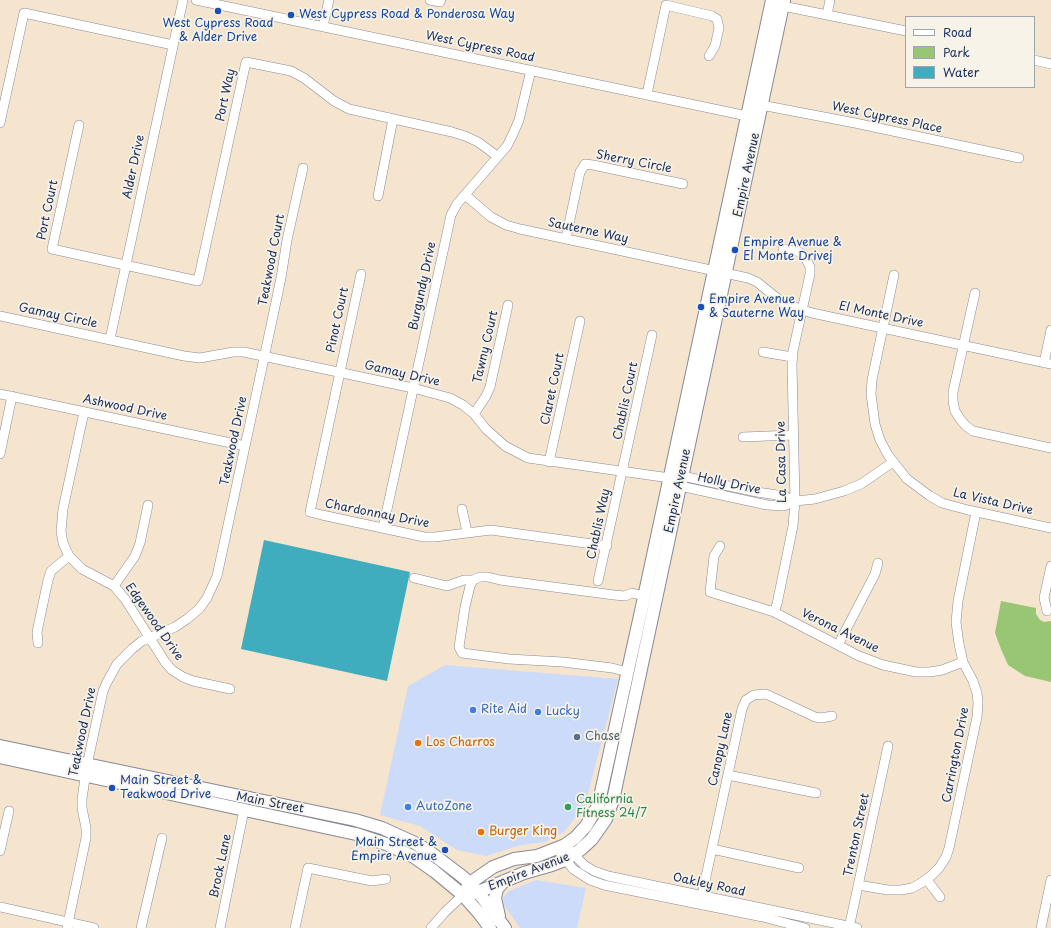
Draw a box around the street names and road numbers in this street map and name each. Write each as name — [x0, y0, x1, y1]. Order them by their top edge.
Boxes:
street label: West Cypress Road — [424, 28, 536, 66]
street label: Port Way — [213, 67, 239, 123]
street label: West Cypress Place — [830, 99, 944, 137]
street label: Empire Avenue — [731, 131, 763, 219]
street label: Alder Drive — [120, 134, 148, 200]
street label: Sherry Circle — [595, 148, 673, 176]
street label: Port Court — [35, 179, 61, 241]
street label: Teakwood Court — [256, 213, 288, 307]
street label: Sauterne Way — [546, 215, 630, 247]
street label: Burgundy Drive — [407, 240, 439, 332]
street label: Pinot Court — [324, 286, 352, 354]
street label: El Monte Drive — [837, 299, 925, 331]
street label: Gamay Circle — [17, 301, 99, 331]
street label: Tawny Court — [471, 309, 501, 385]
street label: Claret Court — [538, 352, 568, 426]
street label: Gamay Drive — [363, 358, 441, 390]
street label: Chablis Court — [611, 361, 641, 441]
street label: Ashwood Drive — [82, 392, 168, 424]
street label: Teakwood Drive — [217, 395, 251, 487]
street label: La Casa Drive — [774, 421, 790, 503]
street label: Empire Avenue — [662, 447, 694, 535]
street label: Holly Drive — [696, 470, 762, 498]
street label: La Vista Drive — [952, 486, 1034, 518]
street label: Chablis Way — [584, 487, 614, 561]
street label: Chardonnay Drive — [324, 497, 430, 531]
street label: Edgewood Drive — [122, 580, 186, 664]
street label: Verona Avenue — [799, 606, 881, 656]
street label: Teakwood Drive — [66, 686, 100, 778]
street label: Carrington Drive — [940, 706, 972, 804]
street label: Canopy Lane — [706, 710, 736, 788]
street label: Main Street — [235, 789, 305, 817]
street label: Trenton Street — [841, 792, 873, 878]
street label: Brock Lane — [207, 833, 235, 899]
street label: Empire Avenue — [486, 850, 572, 894]
street label: Oakley Road — [671, 870, 747, 900]

